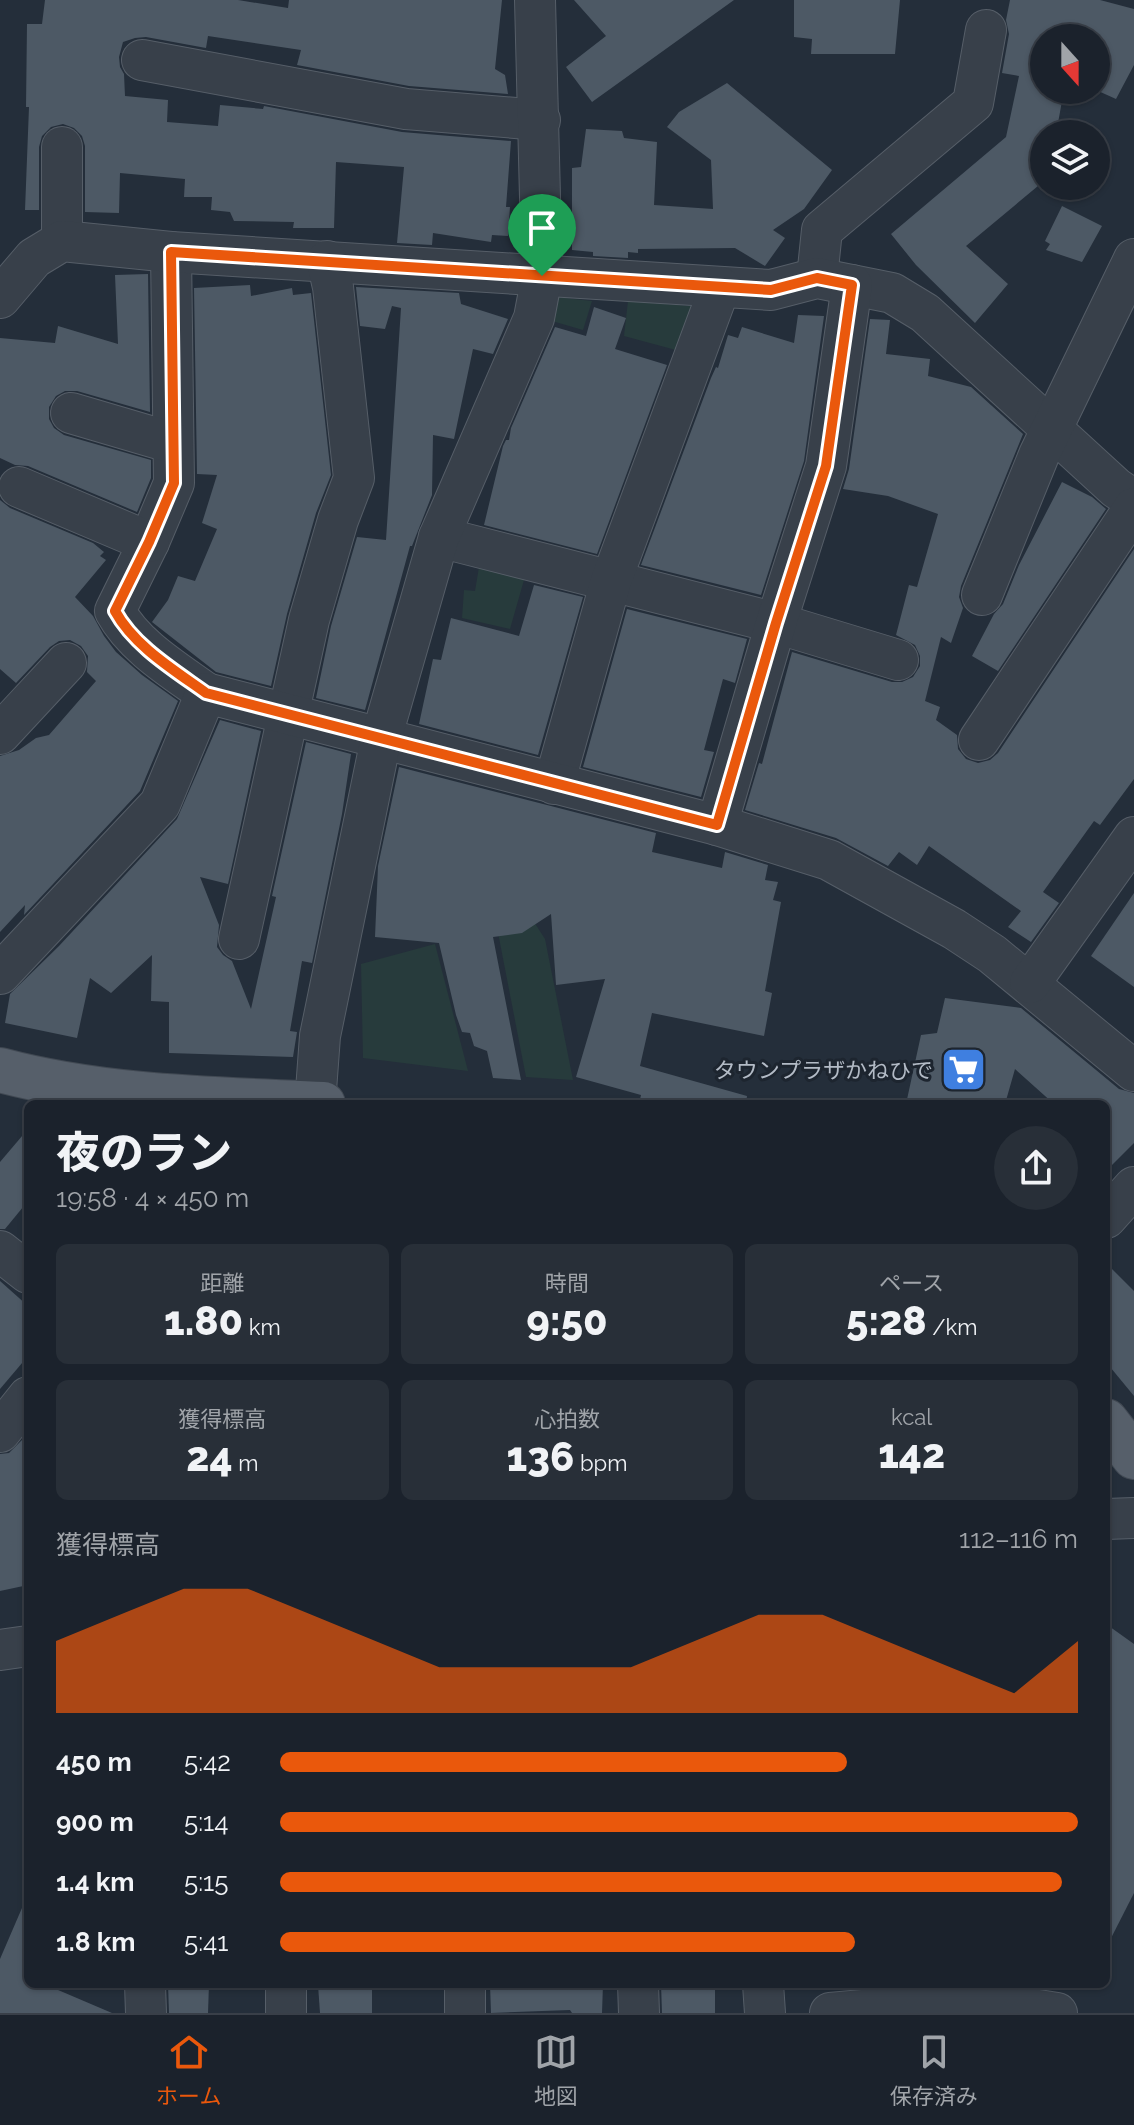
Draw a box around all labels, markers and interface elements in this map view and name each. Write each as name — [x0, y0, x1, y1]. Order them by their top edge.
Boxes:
north arrow — [1030, 24, 1110, 104]
map controls — [1030, 24, 1110, 200]
button: layers — [1030, 120, 1110, 200]
pin — [508, 194, 576, 276]
icon: arrive — [520, 206, 564, 250]
supermarket icon: タウンプラザかねひで — [940, 1046, 988, 1094]
place label: タウンプラザかねひで — [714, 1057, 933, 1083]
button: share — [994, 1126, 1078, 1210]
text: 夜のラン — [56, 1127, 232, 1178]
text: 19:58 · 4 × 450 m — [56, 1183, 249, 1213]
text: 距離 — [200, 1270, 244, 1296]
text: 時間 — [545, 1270, 589, 1296]
text: ペース — [879, 1270, 944, 1296]
text: 1.80 — [164, 1297, 243, 1344]
text: 9:50 — [526, 1297, 608, 1344]
text: 5:28 — [846, 1297, 927, 1344]
text: km — [243, 1314, 281, 1340]
text: /km — [927, 1314, 977, 1340]
text: kcal — [891, 1404, 932, 1430]
text: 獲得標高 — [178, 1406, 266, 1432]
text: 心拍数 — [534, 1406, 600, 1432]
text: 142 — [878, 1430, 945, 1477]
text: 24 — [186, 1433, 233, 1480]
text: 136 — [507, 1433, 574, 1480]
text: m — [233, 1450, 258, 1476]
text: bpm — [574, 1450, 627, 1476]
text: 112–116 m — [959, 1524, 1078, 1554]
text: 獲得標高 — [56, 1530, 160, 1560]
text: 450 m — [56, 1747, 132, 1777]
text: 5:42 — [184, 1747, 231, 1777]
text: 900 m — [56, 1807, 134, 1837]
text: 5:14 — [184, 1807, 228, 1837]
text: 1.4 km — [56, 1867, 135, 1897]
text: 5:15 — [184, 1867, 228, 1897]
text: 1.8 km — [56, 1927, 135, 1957]
text: 5:41 — [184, 1927, 228, 1957]
tab: ホーム — [156, 2030, 221, 2110]
tab: 地図 — [534, 2030, 578, 2110]
tab: 保存済み — [890, 2030, 978, 2110]

